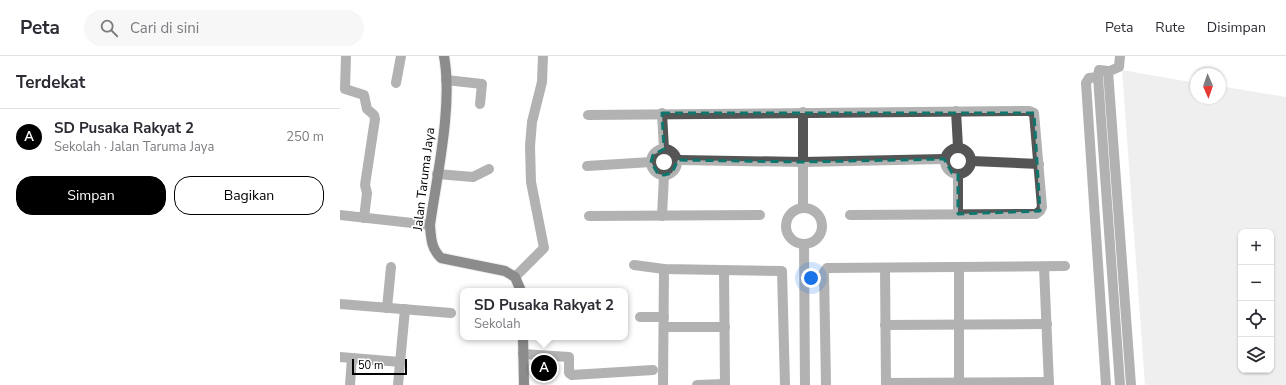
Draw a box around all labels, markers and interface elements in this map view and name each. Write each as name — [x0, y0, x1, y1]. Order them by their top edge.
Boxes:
search box — [84, 10, 364, 46]
text: Peta — [20, 15, 60, 41]
icon: search — [98, 17, 120, 39]
text: Cari di sini — [130, 18, 199, 38]
text: Peta — [1105, 18, 1133, 37]
text: Rute — [1155, 18, 1185, 37]
text: Disimpan — [1207, 18, 1266, 37]
north arrow — [1190, 68, 1226, 104]
text: Terdekat — [16, 71, 85, 94]
text: SD Pusaka Rakyat 2 — [54, 118, 194, 138]
street label: Jalan Taruma Jaya — [409, 126, 439, 233]
text: A — [24, 128, 34, 146]
text: 250 m — [286, 128, 324, 146]
text: Sekolah · Jalan Taruma Jaya — [54, 138, 214, 156]
button: Simpan — [16, 176, 166, 215]
button: Bagikan — [174, 176, 324, 215]
map controls — [1238, 229, 1274, 373]
button: + — [1238, 229, 1274, 265]
button: − — [1238, 265, 1274, 301]
your location — [801, 268, 821, 288]
popup — [460, 288, 628, 340]
text: SD Pusaka Rakyat 2 — [474, 295, 614, 315]
button: locate — [1238, 301, 1274, 337]
text: Sekolah — [474, 315, 521, 333]
button: layers — [1238, 337, 1274, 373]
pin: A — [531, 353, 557, 383]
scale bar — [352, 357, 407, 376]
text: 50 m — [358, 358, 383, 373]

